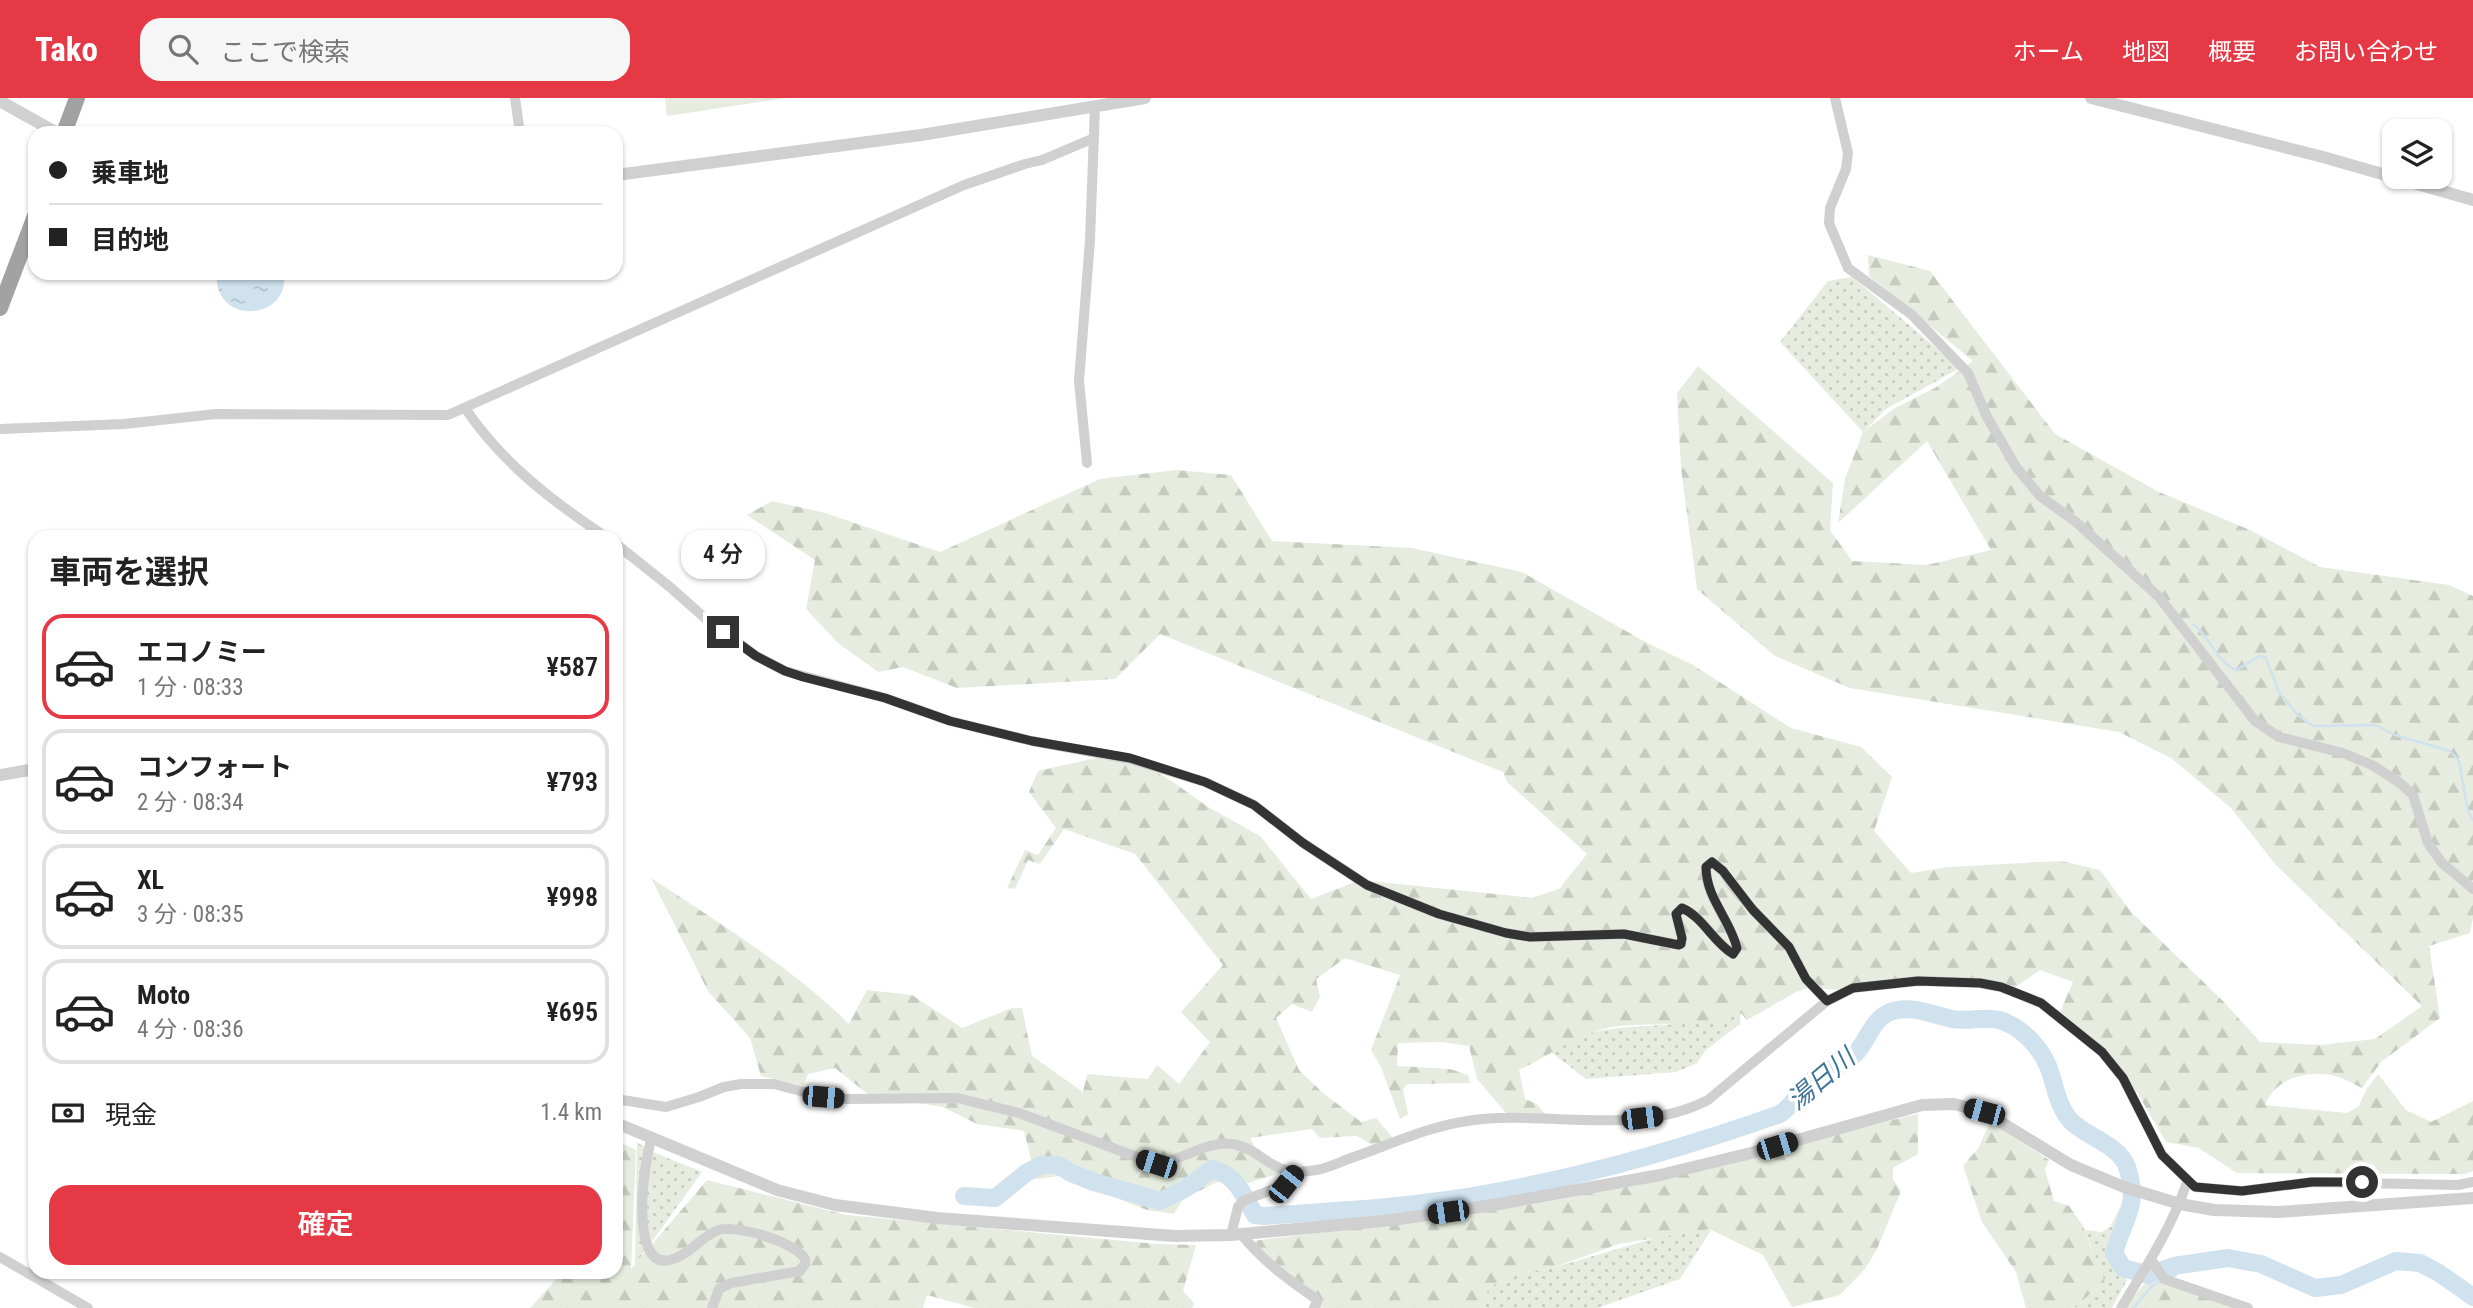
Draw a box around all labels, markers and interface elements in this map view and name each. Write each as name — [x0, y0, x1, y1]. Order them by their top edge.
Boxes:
search box — [140, 18, 630, 81]
text: Tako — [35, 30, 98, 69]
icon: search — [164, 30, 202, 68]
text: ここで検索 — [220, 37, 350, 67]
text: ホーム — [2013, 38, 2084, 66]
text: 地図 — [2122, 38, 2170, 66]
text: 概要 — [2208, 38, 2256, 66]
text: お問い合わせ — [2294, 38, 2438, 66]
map controls — [2382, 119, 2452, 189]
button: layers — [2382, 119, 2452, 189]
text: 乗車地 — [91, 158, 169, 188]
text: 目的地 — [91, 225, 169, 255]
callout: 4 分 — [681, 531, 765, 580]
text: 4 分 — [703, 541, 743, 568]
text: 車両を選択 — [49, 553, 209, 591]
route end — [707, 616, 739, 648]
icon: car — [53, 635, 116, 698]
text: エコノミー — [137, 637, 267, 667]
text: ¥587 — [546, 652, 598, 682]
text: 1 分 · 08:33 — [137, 674, 244, 701]
icon: car — [53, 750, 116, 813]
text: コンフォート — [137, 752, 292, 782]
text: ¥793 — [546, 767, 598, 797]
text: 2 分 · 08:34 — [137, 789, 244, 816]
icon: car — [53, 865, 116, 928]
text: XL — [137, 865, 164, 895]
text: ¥998 — [546, 882, 598, 912]
text: 3 分 · 08:35 — [137, 901, 244, 928]
icon: car — [53, 980, 116, 1043]
text: Moto — [137, 980, 190, 1010]
text: ¥695 — [546, 997, 598, 1027]
text: 4 分 · 08:36 — [137, 1016, 244, 1043]
water label: 湯日川 — [1781, 1041, 1863, 1116]
car — [802, 1085, 845, 1109]
icon: cash — [49, 1094, 87, 1132]
car — [1961, 1096, 2008, 1128]
text: 1.4 km — [540, 1099, 602, 1126]
text: 現金 — [105, 1100, 157, 1130]
car — [1620, 1105, 1665, 1131]
car — [1754, 1130, 1801, 1162]
car — [1133, 1148, 1180, 1180]
car — [1265, 1161, 1308, 1207]
route start — [2346, 1166, 2378, 1198]
button: 確定 — [49, 1185, 602, 1265]
car — [1426, 1199, 1471, 1225]

